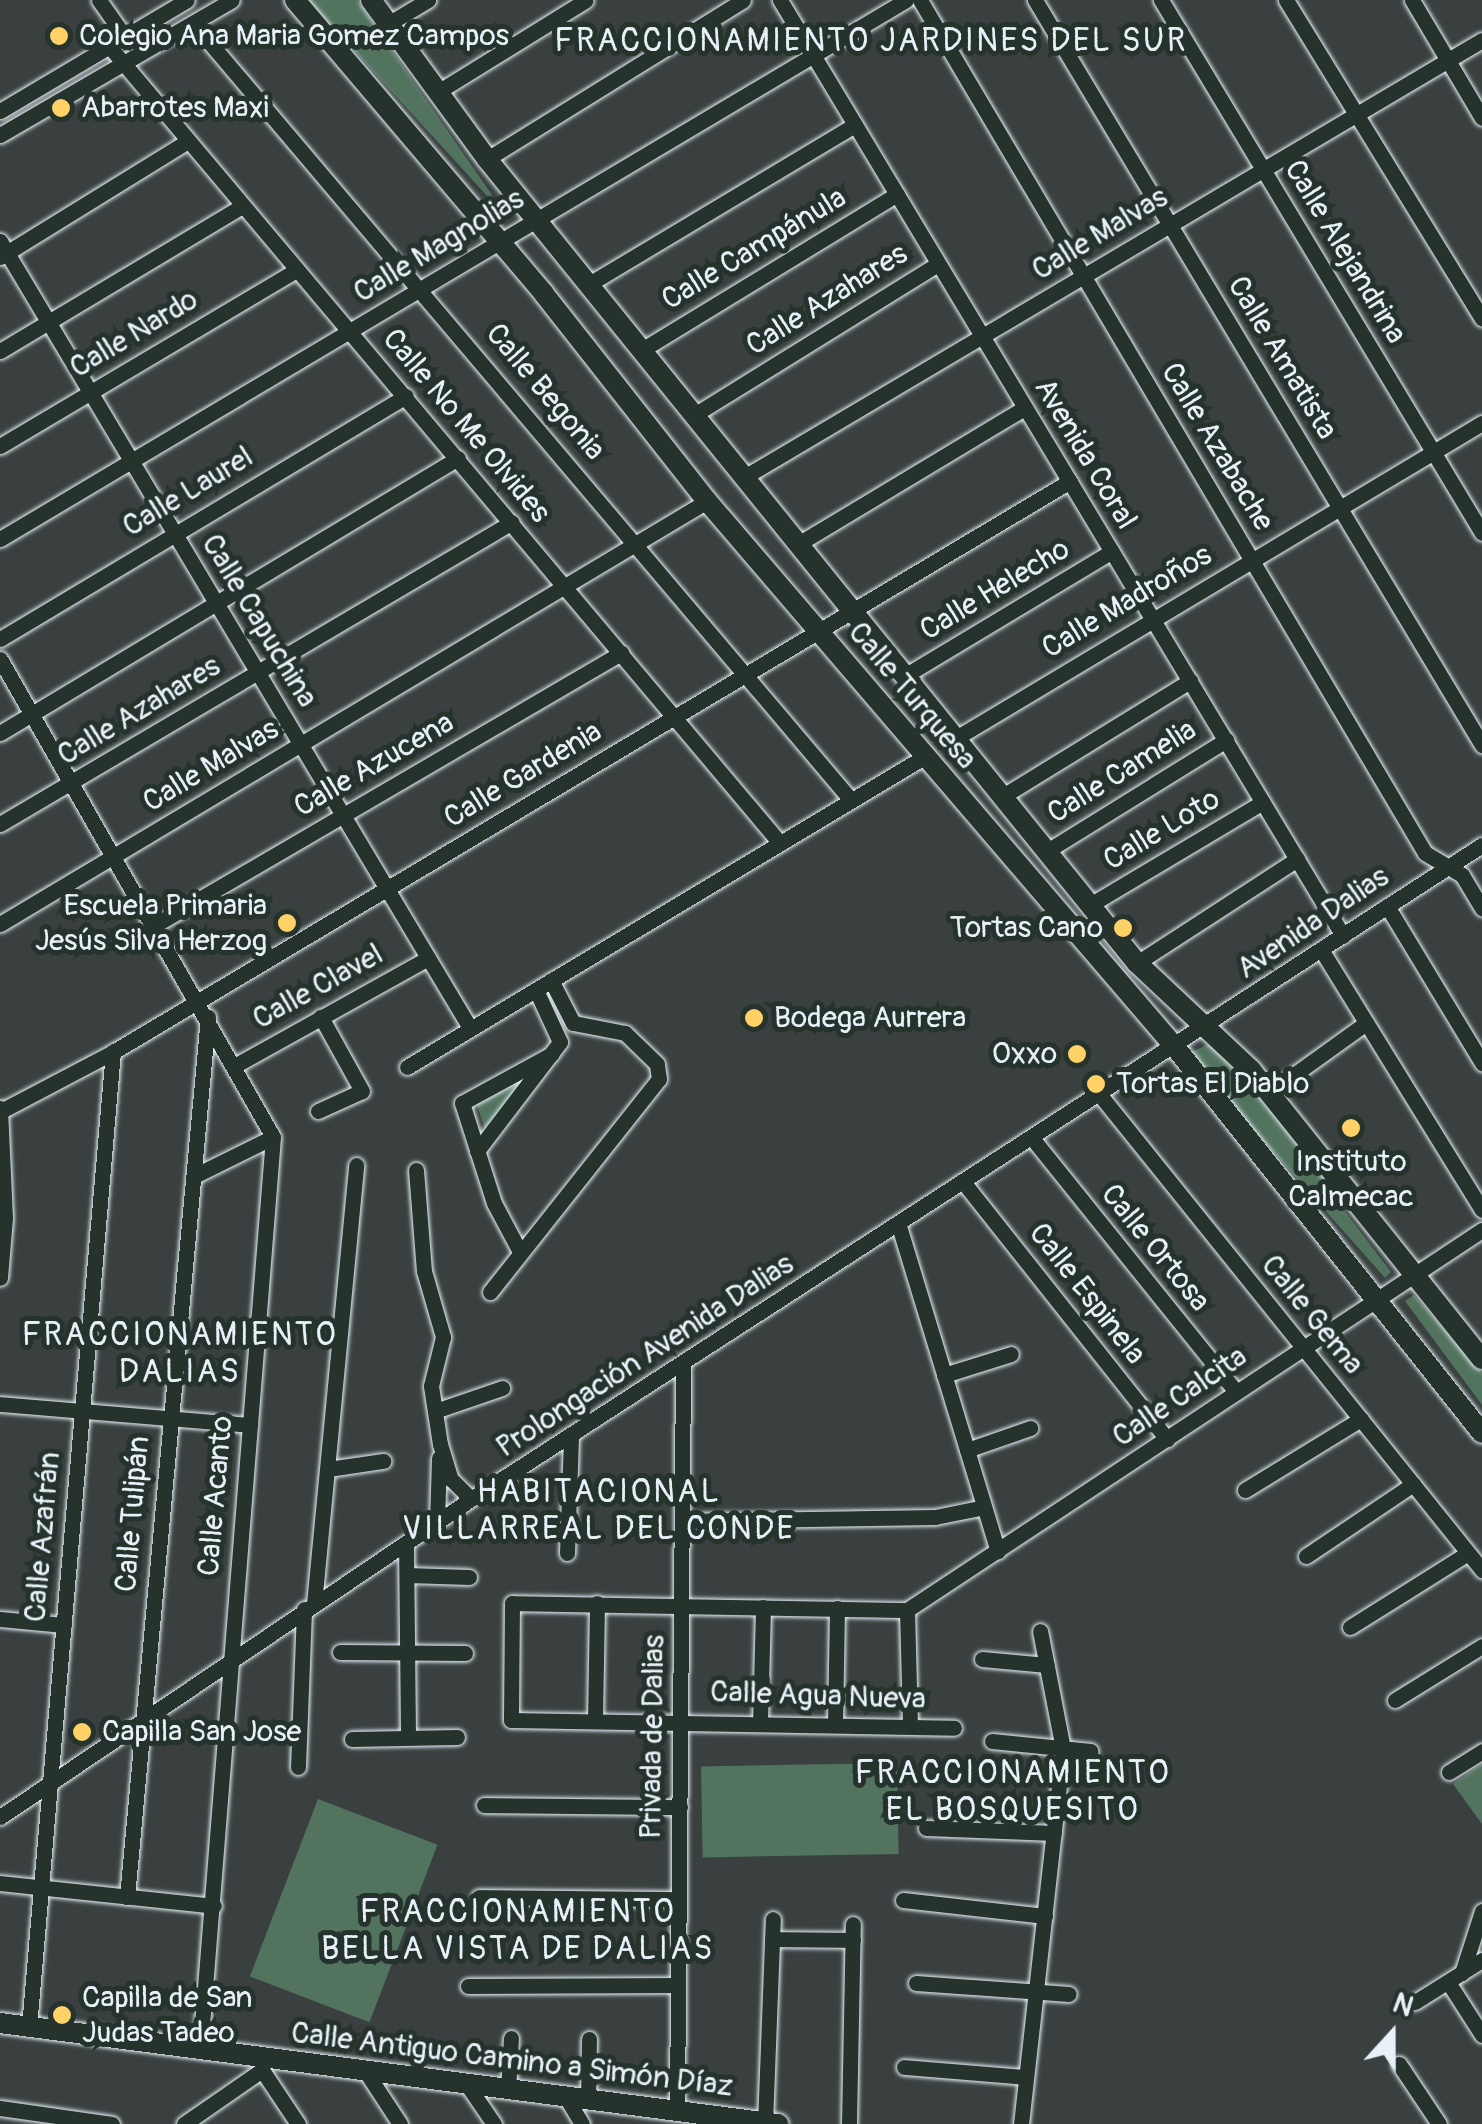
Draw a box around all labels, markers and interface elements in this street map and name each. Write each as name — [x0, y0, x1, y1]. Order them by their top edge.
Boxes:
place label: Colegio Ana Maria Gomez Campos — [79, 18, 509, 54]
district label: FRACCIONAMIENTO JARDINES DEL SUR — [554, 22, 1188, 60]
marker: Colegio Ana Maria Gomez Campos — [48, 25, 70, 47]
place label: Abarrotes Maxi — [81, 90, 269, 126]
marker: Abarrotes Maxi — [50, 97, 72, 119]
street label: Calle Alejandrina — [1276, 154, 1414, 350]
street label: Calle Campánula — [655, 180, 853, 318]
street label: Calle Malvas — [1026, 180, 1174, 288]
street label: Calle Magnolias — [347, 181, 531, 311]
street label: Calle Azahares — [740, 236, 914, 364]
street label: Calle Amatista — [1219, 270, 1345, 446]
street label: Calle Nardo — [64, 282, 204, 386]
street label: Calle Begonia — [478, 316, 612, 468]
street label: Calle No Me Olvides — [374, 322, 558, 530]
street label: Calle Azabache — [1153, 356, 1281, 538]
street label: Avenida Coral — [1026, 372, 1144, 536]
street label: Calle Laurel — [116, 439, 260, 545]
street label: Calle Capuchina — [193, 528, 325, 714]
street label: Calle Helecho — [914, 531, 1076, 649]
street label: Calle Madroños — [1036, 537, 1218, 667]
street label: Calle Turquesa — [840, 615, 984, 777]
street label: Calle Azahares — [51, 648, 227, 774]
street label: Calle Azucena — [288, 705, 460, 825]
street label: Calle Malvas — [137, 712, 285, 820]
street label: Calle Camelia — [1041, 712, 1203, 832]
street label: Calle Gardenia — [438, 714, 608, 836]
street label: Calle Loto — [1097, 781, 1227, 879]
street label: Avenida Dalias — [1230, 859, 1396, 987]
place label: Escuela Primaria Jesús Silva Herzog — [35, 888, 267, 958]
place label: Tortas Cano — [950, 910, 1103, 946]
marker: Escuela Primaria Jesús Silva Herzog — [276, 912, 298, 934]
marker: Tortas Cano — [1112, 917, 1134, 939]
street label: Calle Clavel — [247, 937, 389, 1037]
place label: Bodega Aurrera — [774, 1000, 966, 1036]
marker: Bodega Aurrera — [743, 1007, 765, 1029]
place label: Oxxo — [992, 1036, 1057, 1072]
marker: Oxxo — [1066, 1043, 1088, 1065]
place label: Tortas El Diablo — [1116, 1066, 1309, 1102]
marker: Tortas El Diablo — [1085, 1073, 1107, 1095]
marker: Instituto Calmecac — [1340, 1117, 1362, 1139]
place label: Instituto Calmecac — [1288, 1144, 1414, 1214]
street label: Calle Ortosa — [1093, 1177, 1217, 1319]
street label: Calle Espinela — [1021, 1216, 1153, 1372]
street label: Prolongación Avenida Dalias — [490, 1246, 800, 1466]
street label: Calle Gema — [1253, 1248, 1371, 1382]
district label: FRACCIONAMIENTO DALIAS — [22, 1317, 338, 1392]
street label: Calle Calcita — [1106, 1339, 1254, 1455]
street label: Calle Acanto — [191, 1414, 241, 1578]
street label: Calle Tulipán — [108, 1434, 158, 1594]
street label: Calle Azafrán — [18, 1450, 68, 1624]
district label: HABITACIONAL VILLARREAL DEL CONDE — [402, 1474, 796, 1549]
street label: Privada de Dalias — [633, 1634, 673, 1840]
street label: Calle Agua Nueva — [710, 1674, 926, 1718]
place label: Capilla San Jose — [102, 1714, 301, 1750]
marker: Capilla San Jose — [71, 1721, 93, 1743]
district label: FRACCIONAMIENTO EL BOSQUESITO — [855, 1755, 1171, 1830]
district label: FRACCIONAMIENTO BELLA VISTA DE DALIAS — [321, 1894, 715, 1969]
place label: Capilla de San Judas Tadeo — [82, 1980, 253, 2050]
north arrow — [1342, 1984, 1442, 2084]
text: N — [1388, 1986, 1418, 2025]
marker: Capilla de San Judas Tadeo — [51, 2004, 73, 2026]
street label: Calle Antiguo Camino a Simón Díaz — [289, 2015, 735, 2105]

